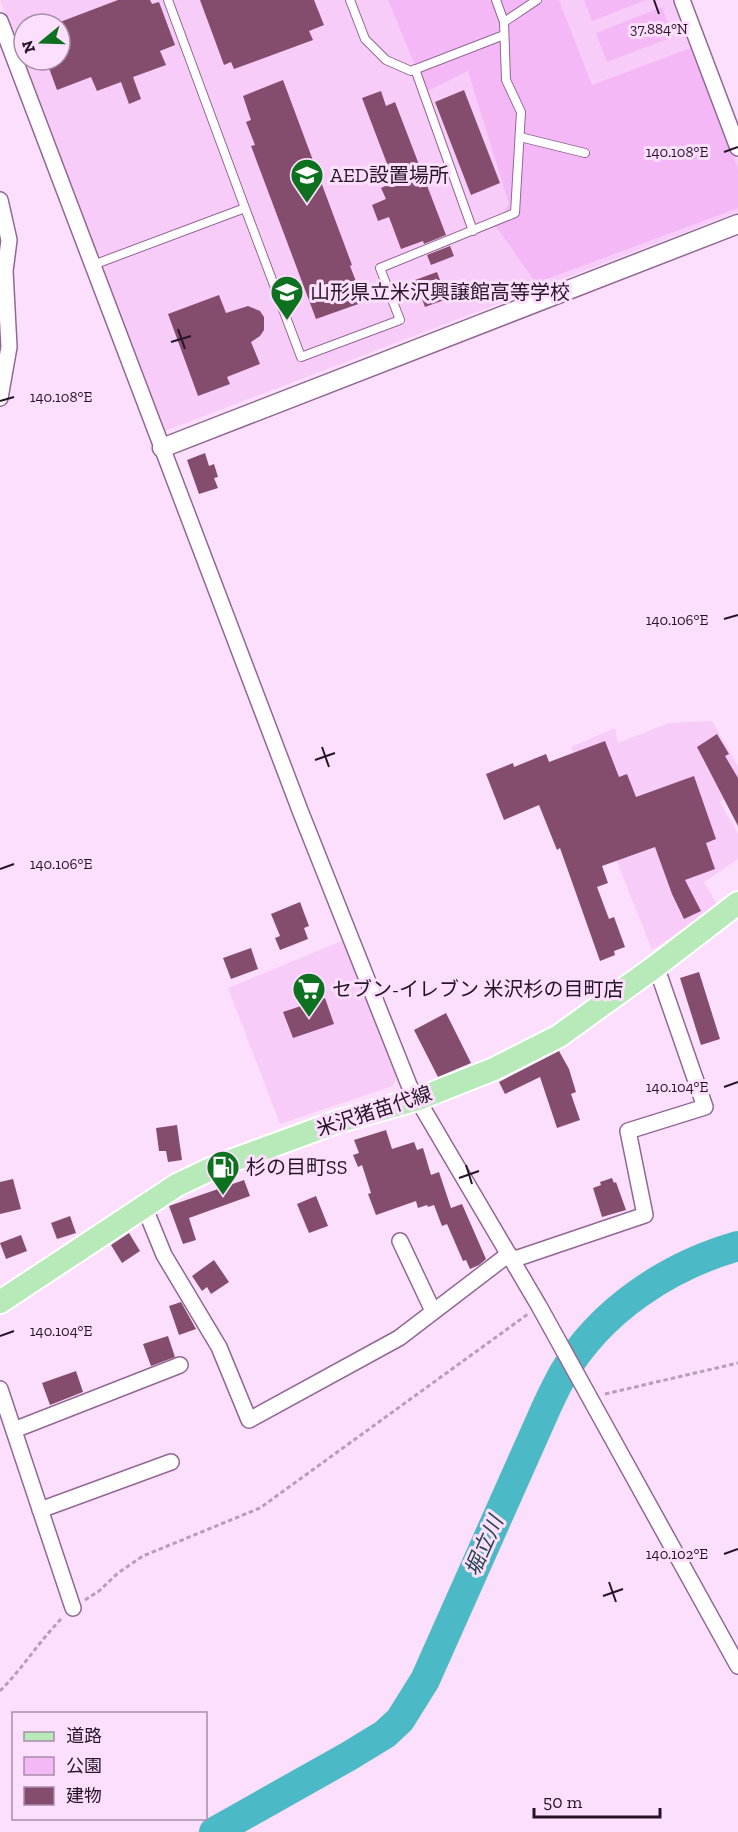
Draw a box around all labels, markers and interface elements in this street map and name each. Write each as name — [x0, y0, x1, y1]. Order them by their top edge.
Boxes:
north arrow — [12, 12, 72, 72]
text: 37.884°N — [630, 20, 688, 38]
text: N — [17, 38, 39, 56]
text: 140.108°E — [646, 143, 709, 161]
school or university icon: AED設置場所 — [289, 157, 325, 204]
place label: AED設置場所 — [330, 163, 449, 187]
school or university icon: 山形県立米沢興譲館高等学校 — [269, 274, 305, 321]
place label: 山形県立米沢興譲館高等学校 — [310, 280, 570, 304]
text: 140.108°E — [30, 388, 93, 406]
text: 140.106°E — [646, 611, 708, 629]
text: 140.106°E — [30, 855, 92, 873]
supermarket icon: セブン-イレブン 米沢杉の目町店 — [291, 971, 327, 1018]
place label: セブン-イレブン 米沢杉の目町店 — [332, 977, 624, 1001]
text: 140.104°E — [646, 1078, 708, 1096]
street label: 米沢猪苗代線 — [313, 1081, 435, 1141]
fuel station icon: 杉の目町SS — [205, 1149, 241, 1196]
place label: 杉の目町SS — [246, 1155, 347, 1179]
text: 140.104°E — [30, 1322, 92, 1340]
water label: 堀立川 — [459, 1510, 509, 1580]
text: 140.102°E — [646, 1545, 708, 1563]
legend — [12, 1712, 207, 1820]
text: 道路 — [66, 1725, 102, 1747]
text: 公園 — [66, 1755, 102, 1777]
scale bar — [534, 1781, 660, 1819]
text: 建物 — [66, 1785, 102, 1807]
text: 50 m — [543, 1791, 583, 1813]

